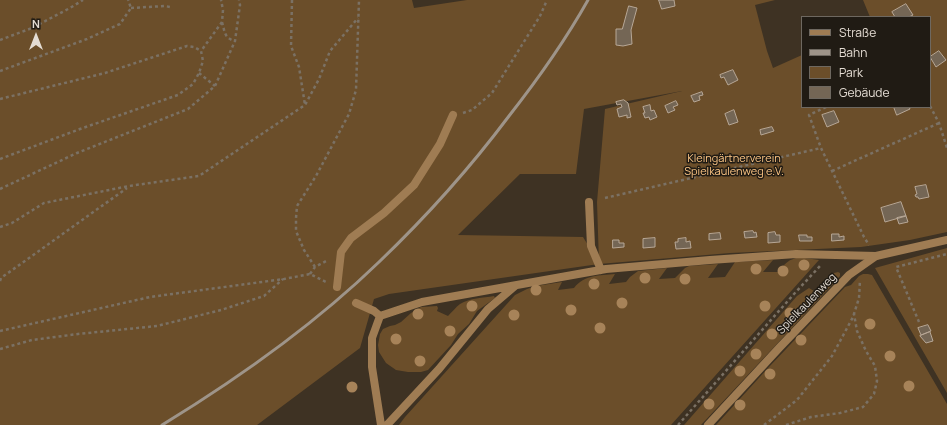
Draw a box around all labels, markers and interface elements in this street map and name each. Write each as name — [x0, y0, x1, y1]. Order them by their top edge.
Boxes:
north arrow — [16, 16, 56, 56]
text: N — [32, 16, 40, 31]
legend — [801, 16, 931, 108]
text: Straße — [839, 24, 876, 41]
text: Bahn — [839, 44, 867, 61]
text: Park — [839, 64, 863, 81]
text: Gebäude — [839, 84, 890, 101]
park label: Kleingärtnerverein Spielkaulenweg e.V. — [684, 152, 784, 178]
street label: Spielkaulenweg — [775, 271, 839, 337]

